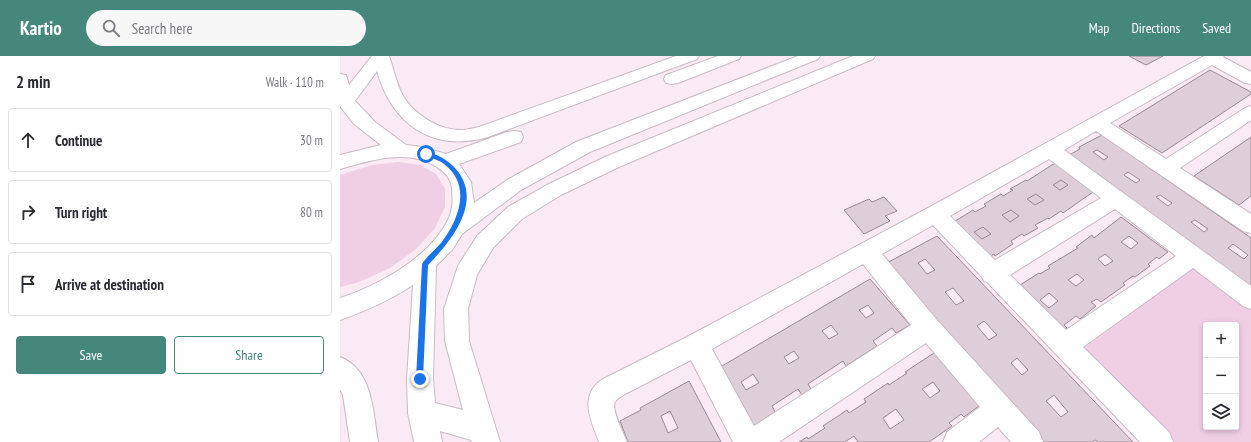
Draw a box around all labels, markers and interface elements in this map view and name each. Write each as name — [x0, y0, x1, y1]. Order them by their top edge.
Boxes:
search box — [86, 10, 366, 46]
text: Kartio — [20, 16, 62, 40]
icon: search — [100, 17, 122, 39]
text: Search here — [132, 19, 193, 38]
text: Map — [1089, 19, 1109, 37]
text: Directions — [1131, 19, 1180, 37]
text: Saved — [1202, 19, 1231, 37]
text: 2 min — [16, 71, 50, 93]
text: Walk · 110 m — [266, 74, 324, 91]
icon: ahead — [17, 129, 39, 151]
text: Continue — [55, 131, 102, 150]
text: 30 m — [300, 132, 323, 149]
route start — [417, 145, 435, 163]
icon: right — [17, 201, 39, 223]
text: Turn right — [55, 203, 107, 222]
text: 80 m — [300, 204, 323, 221]
icon: arrive — [17, 273, 39, 295]
text: Arrive at destination — [55, 275, 164, 294]
map controls — [1203, 322, 1239, 430]
button: + — [1203, 322, 1239, 358]
button: Save — [16, 336, 166, 374]
button: Share — [174, 336, 324, 374]
button: − — [1203, 358, 1239, 394]
route end — [411, 370, 429, 388]
button: layers — [1203, 394, 1239, 430]

